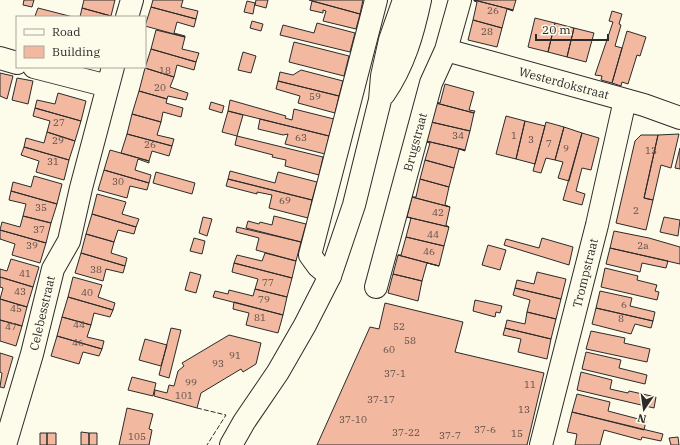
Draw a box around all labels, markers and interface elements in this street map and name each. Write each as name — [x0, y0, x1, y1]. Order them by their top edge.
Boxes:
house number: 26 — [487, 4, 499, 17]
legend — [16, 16, 146, 68]
scale bar — [536, 16, 608, 42]
text: 20 m — [542, 22, 571, 37]
text: Road — [52, 24, 81, 39]
house number: 28 — [481, 25, 493, 38]
text: Building — [52, 44, 100, 59]
house number: 18 — [159, 64, 171, 77]
street label: Westerdokstraat — [517, 64, 611, 102]
house number: 20 — [154, 81, 166, 94]
house number: 59 — [309, 90, 321, 103]
street label: Brugstraat — [400, 111, 430, 173]
house number: 27 — [53, 116, 65, 129]
house number: 34 — [452, 129, 464, 142]
house number: 1 — [511, 129, 517, 142]
house number: 63 — [295, 131, 307, 144]
house number: 3 — [528, 133, 534, 146]
house number: 29 — [52, 134, 64, 147]
house number: 7 — [546, 137, 552, 150]
house number: 26 — [144, 138, 156, 151]
house number: 9 — [563, 142, 569, 155]
house number: 13 — [645, 144, 657, 157]
house number: 31 — [47, 155, 59, 168]
house number: 30 — [112, 175, 124, 188]
house number: 69 — [279, 194, 291, 207]
house number: 35 — [35, 201, 47, 214]
house number: 2 — [633, 204, 639, 217]
house number: 42 — [432, 206, 444, 219]
house number: 37 — [33, 223, 45, 236]
house number: 44 — [427, 228, 439, 241]
street label: Trompstraat — [569, 237, 601, 309]
house number: 39 — [26, 239, 38, 252]
house number: 2a — [637, 239, 649, 252]
house number: 46 — [423, 245, 435, 258]
house number: 38 — [90, 263, 102, 276]
house number: 41 — [19, 267, 31, 280]
street label: Celebesstraat — [26, 274, 58, 352]
house number: 77 — [262, 276, 274, 289]
house number: 43 — [14, 285, 26, 298]
house number: 40 — [81, 286, 93, 299]
house number: 79 — [258, 293, 270, 306]
house number: 6 — [621, 298, 627, 311]
house number: 45 — [10, 302, 22, 315]
house number: 81 — [254, 311, 266, 324]
house number: 8 — [618, 312, 624, 325]
house number: 44 — [73, 318, 85, 331]
house number: 47 — [5, 320, 17, 333]
house number: 52 — [393, 320, 405, 333]
house number: 58 — [404, 334, 416, 347]
house number: 46 — [72, 336, 84, 349]
house number: 60 — [383, 343, 395, 356]
house number: 91 — [229, 349, 241, 362]
house number: 93 — [212, 357, 224, 370]
house number: 37-1 — [384, 367, 406, 380]
house number: 99 — [185, 376, 197, 389]
house number: 11 — [524, 378, 536, 391]
house number: 101 — [175, 389, 193, 402]
north arrow — [624, 389, 664, 429]
house number: 37-17 — [367, 393, 395, 406]
house number: 13 — [518, 403, 530, 416]
text: N — [636, 411, 648, 427]
house number: 37-10 — [339, 413, 367, 426]
house number: 37-6 — [474, 423, 496, 436]
house number: 37-22 — [392, 426, 420, 439]
house number: 15 — [511, 427, 523, 440]
house number: 37-7 — [439, 429, 461, 442]
house number: 105 — [128, 430, 146, 443]

